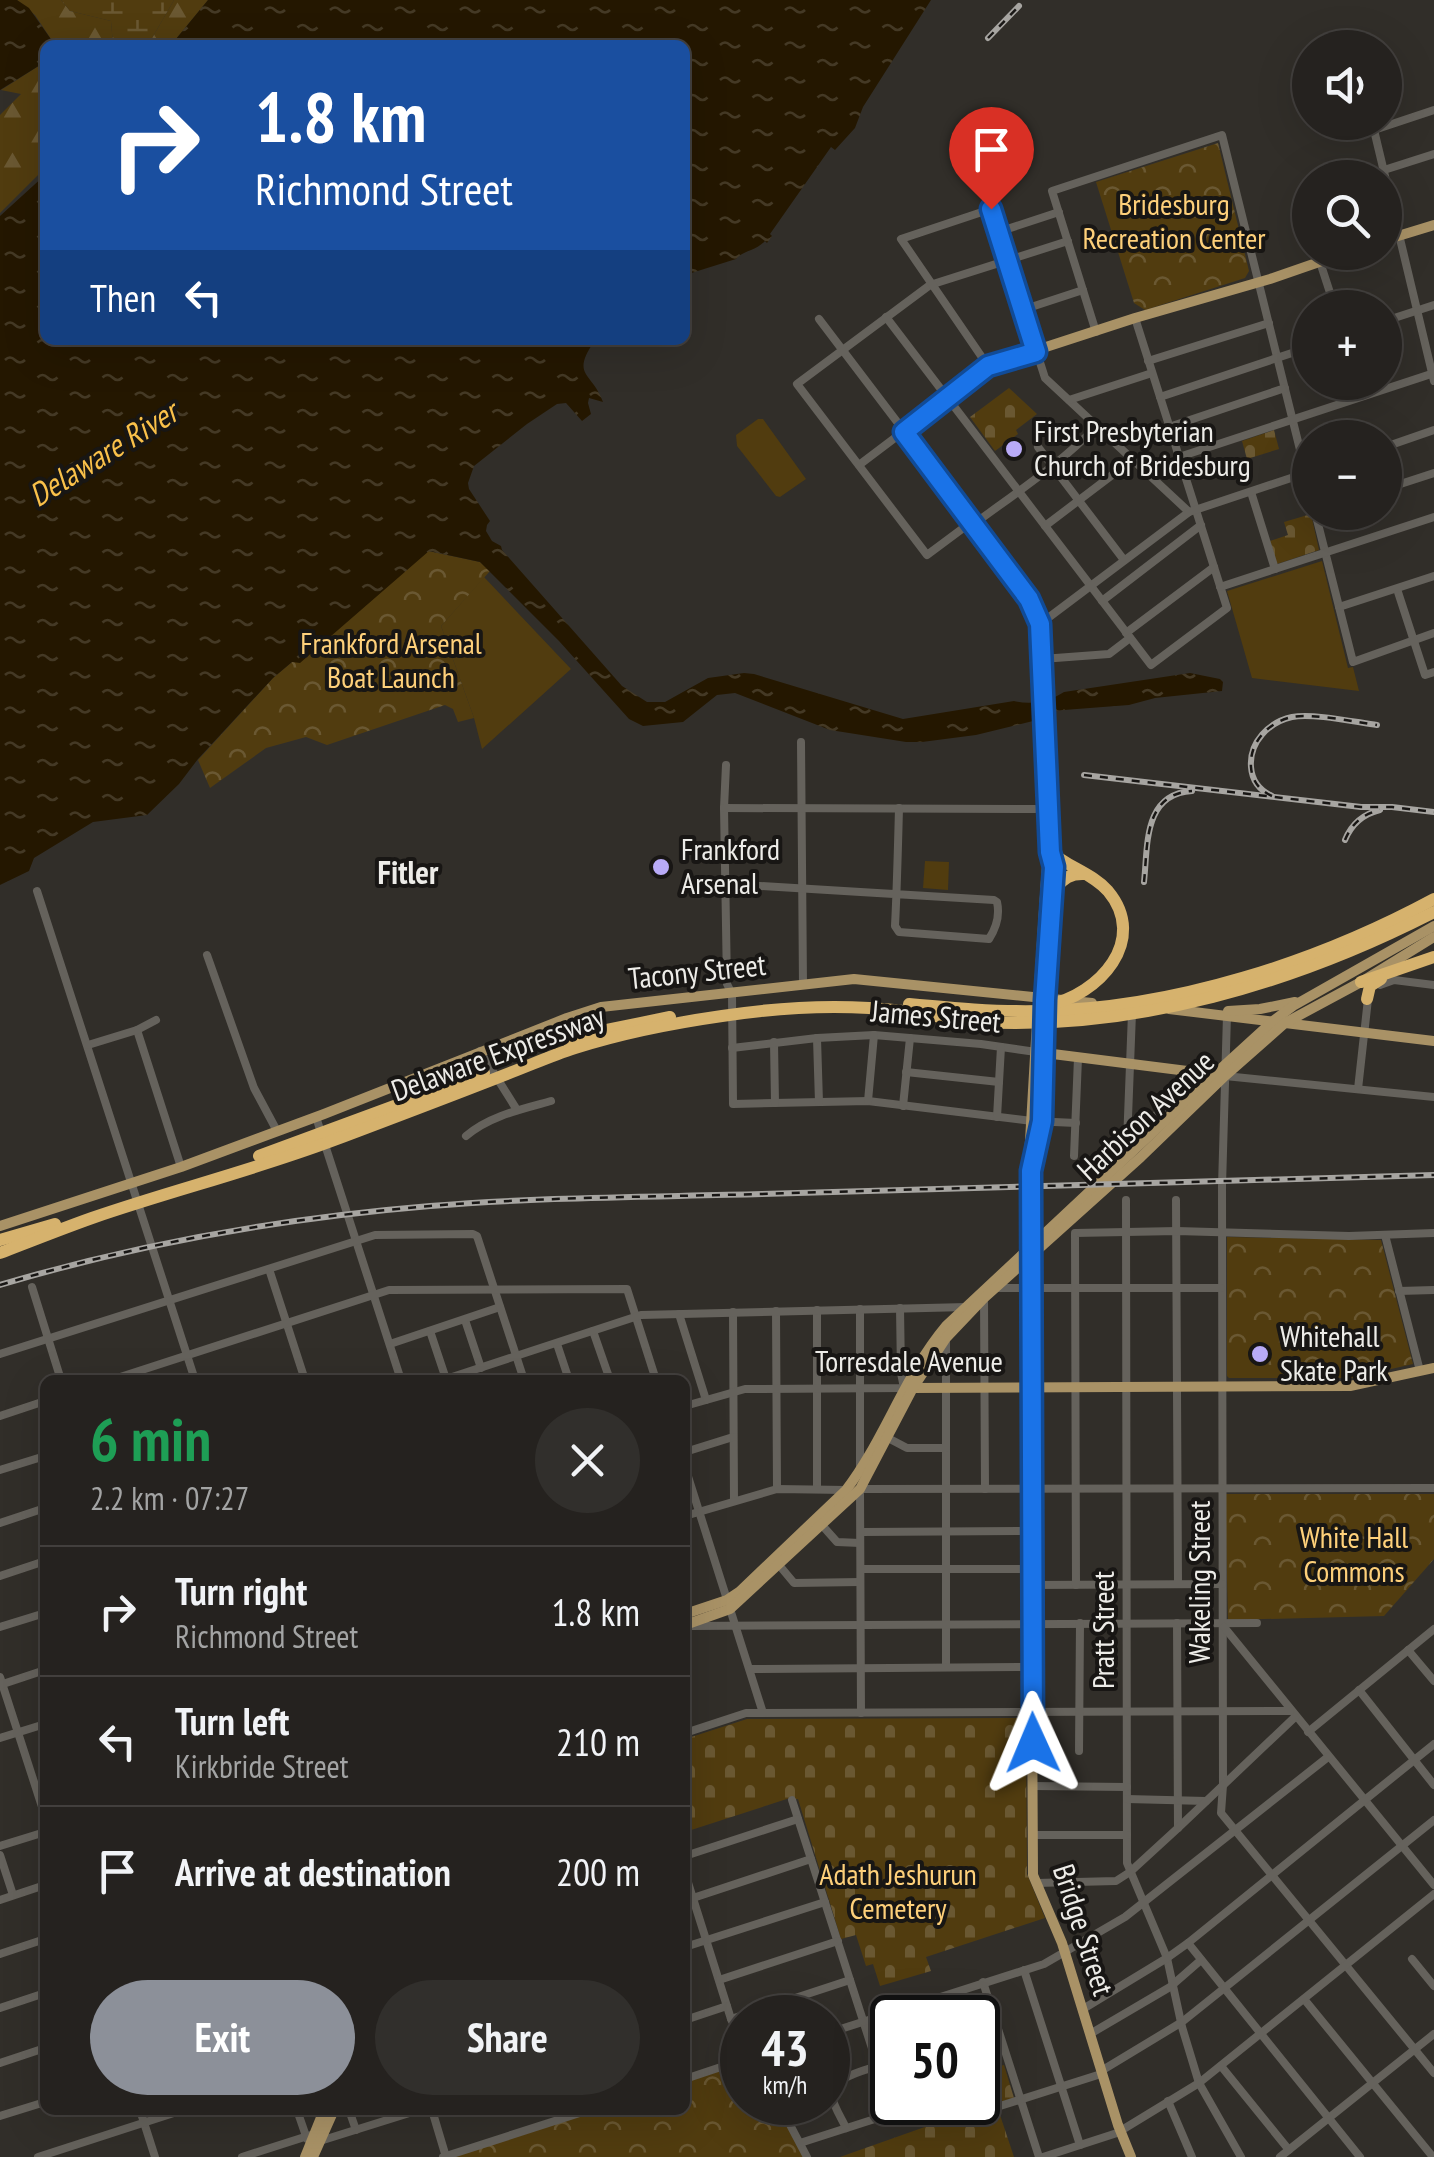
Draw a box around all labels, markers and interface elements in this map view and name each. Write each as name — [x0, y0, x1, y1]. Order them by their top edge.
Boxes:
map controls — [1292, 30, 1402, 530]
button: sound — [1292, 30, 1402, 140]
text: 1.8 km — [255, 71, 426, 161]
icon: right — [90, 80, 220, 210]
pin — [949, 107, 1034, 210]
icon: arrive — [964, 122, 1019, 177]
text: Richmond Street — [255, 159, 513, 217]
button: search — [1292, 160, 1402, 270]
park label: Bridesburg Recreation Center — [1083, 184, 1266, 257]
icon: left — [176, 270, 231, 325]
text: Then — [90, 273, 156, 322]
button: + — [1292, 290, 1402, 400]
water label: Delaware River — [20, 389, 188, 515]
place label: First Presbyterian Church of Bridesburg — [1034, 411, 1251, 484]
button: − — [1292, 420, 1402, 530]
marker: First Presbyterian Church of Bridesburg — [1003, 438, 1025, 460]
park label: Frankford Arsenal Boat Launch — [300, 623, 482, 696]
place label: Frankford Arsenal — [681, 829, 780, 902]
district label: Fitler — [378, 851, 439, 893]
marker: Frankford Arsenal — [650, 856, 672, 878]
street label: Tacony Street — [626, 944, 768, 997]
street label: James Street — [869, 990, 1003, 1041]
street label: Delaware Expressway — [386, 996, 610, 1109]
street label: Harbison Avenue — [1068, 1041, 1222, 1188]
place label: Whitehall Skate Park — [1280, 1316, 1388, 1389]
street label: Torresdale Avenue — [815, 1341, 1003, 1380]
marker: Whitehall Skate Park — [1249, 1343, 1271, 1365]
text: 6 min — [90, 1400, 211, 1478]
button: close — [535, 1408, 640, 1513]
text: 2.2 km · 07:27 — [90, 1477, 249, 1519]
street label: Wakeling Street — [1179, 1500, 1218, 1663]
park label: White Hall Commons — [1300, 1517, 1408, 1590]
text: Turn right — [175, 1566, 307, 1615]
street label: Pratt Street — [1083, 1570, 1122, 1689]
icon: right — [90, 1584, 145, 1639]
text: 1.8 km — [551, 1587, 640, 1636]
text: Richmond Street — [175, 1615, 358, 1657]
position arrow — [981, 1691, 1085, 1795]
text: Turn left — [175, 1696, 289, 1745]
icon: left — [90, 1714, 145, 1769]
text: 210 m — [556, 1717, 640, 1766]
text: Kirkbride Street — [175, 1745, 349, 1787]
icon: arrive — [90, 1844, 145, 1899]
text: Arrive at destination — [175, 1847, 451, 1896]
text: 200 m — [556, 1847, 640, 1896]
park label: Adath Jeshurun Cemetery — [819, 1854, 977, 1927]
street label: Bridge Street — [1045, 1859, 1124, 2001]
button: Exit — [90, 1980, 355, 2095]
button: Share — [375, 1980, 640, 2095]
speed limit sign: 50 — [870, 1995, 1000, 2125]
text: 43 — [761, 2015, 809, 2080]
text: km/h — [763, 2069, 807, 2101]

